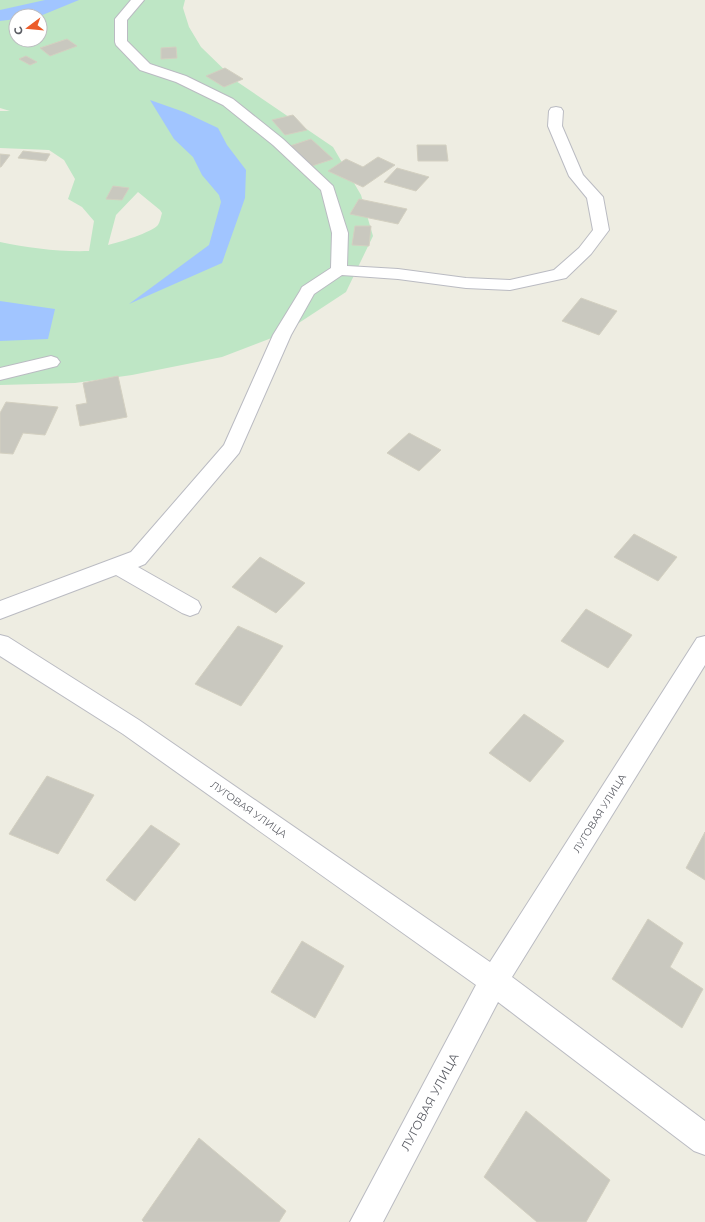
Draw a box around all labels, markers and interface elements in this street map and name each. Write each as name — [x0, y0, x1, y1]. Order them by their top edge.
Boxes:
north arrow — [8, 8, 48, 48]
text: С — [11, 25, 26, 37]
street label: ЛУГОВАЯ УЛИЦА — [570, 771, 629, 855]
street label: ЛУГОВАЯ УЛИЦА — [208, 778, 290, 841]
street label: ЛУГОВАЯ УЛИЦА — [397, 1050, 462, 1153]

